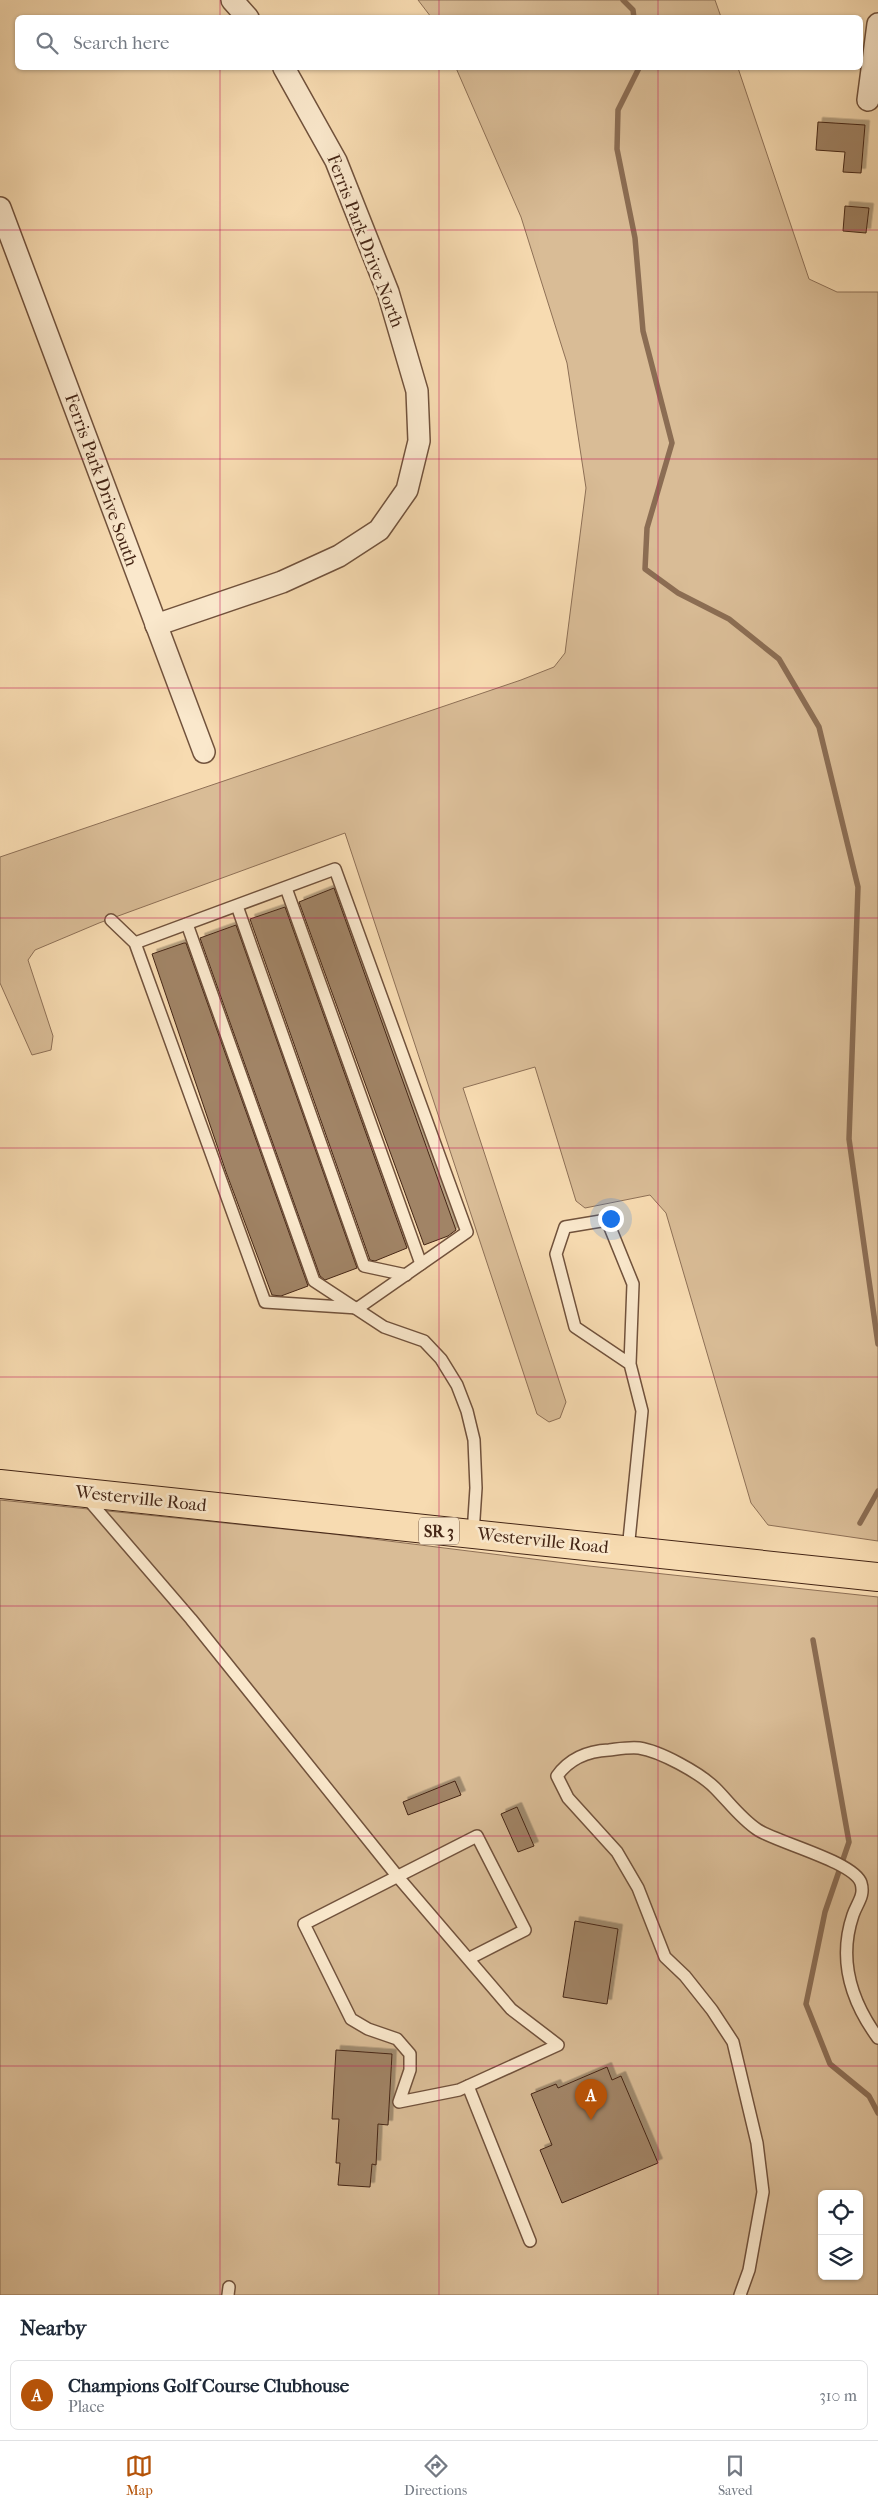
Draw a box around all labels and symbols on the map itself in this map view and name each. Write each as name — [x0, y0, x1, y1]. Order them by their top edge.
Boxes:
street label: Ferris Park Drive North — [322, 151, 408, 331]
street label: Ferris Park Drive South — [60, 391, 142, 569]
your location — [598, 1206, 624, 1232]
street label: Westerville Road — [73, 1482, 208, 1516]
road number: SR 3 — [419, 1518, 459, 1544]
street label: Westerville Road — [475, 1524, 610, 1558]
pin: A — [575, 2079, 607, 2120]

